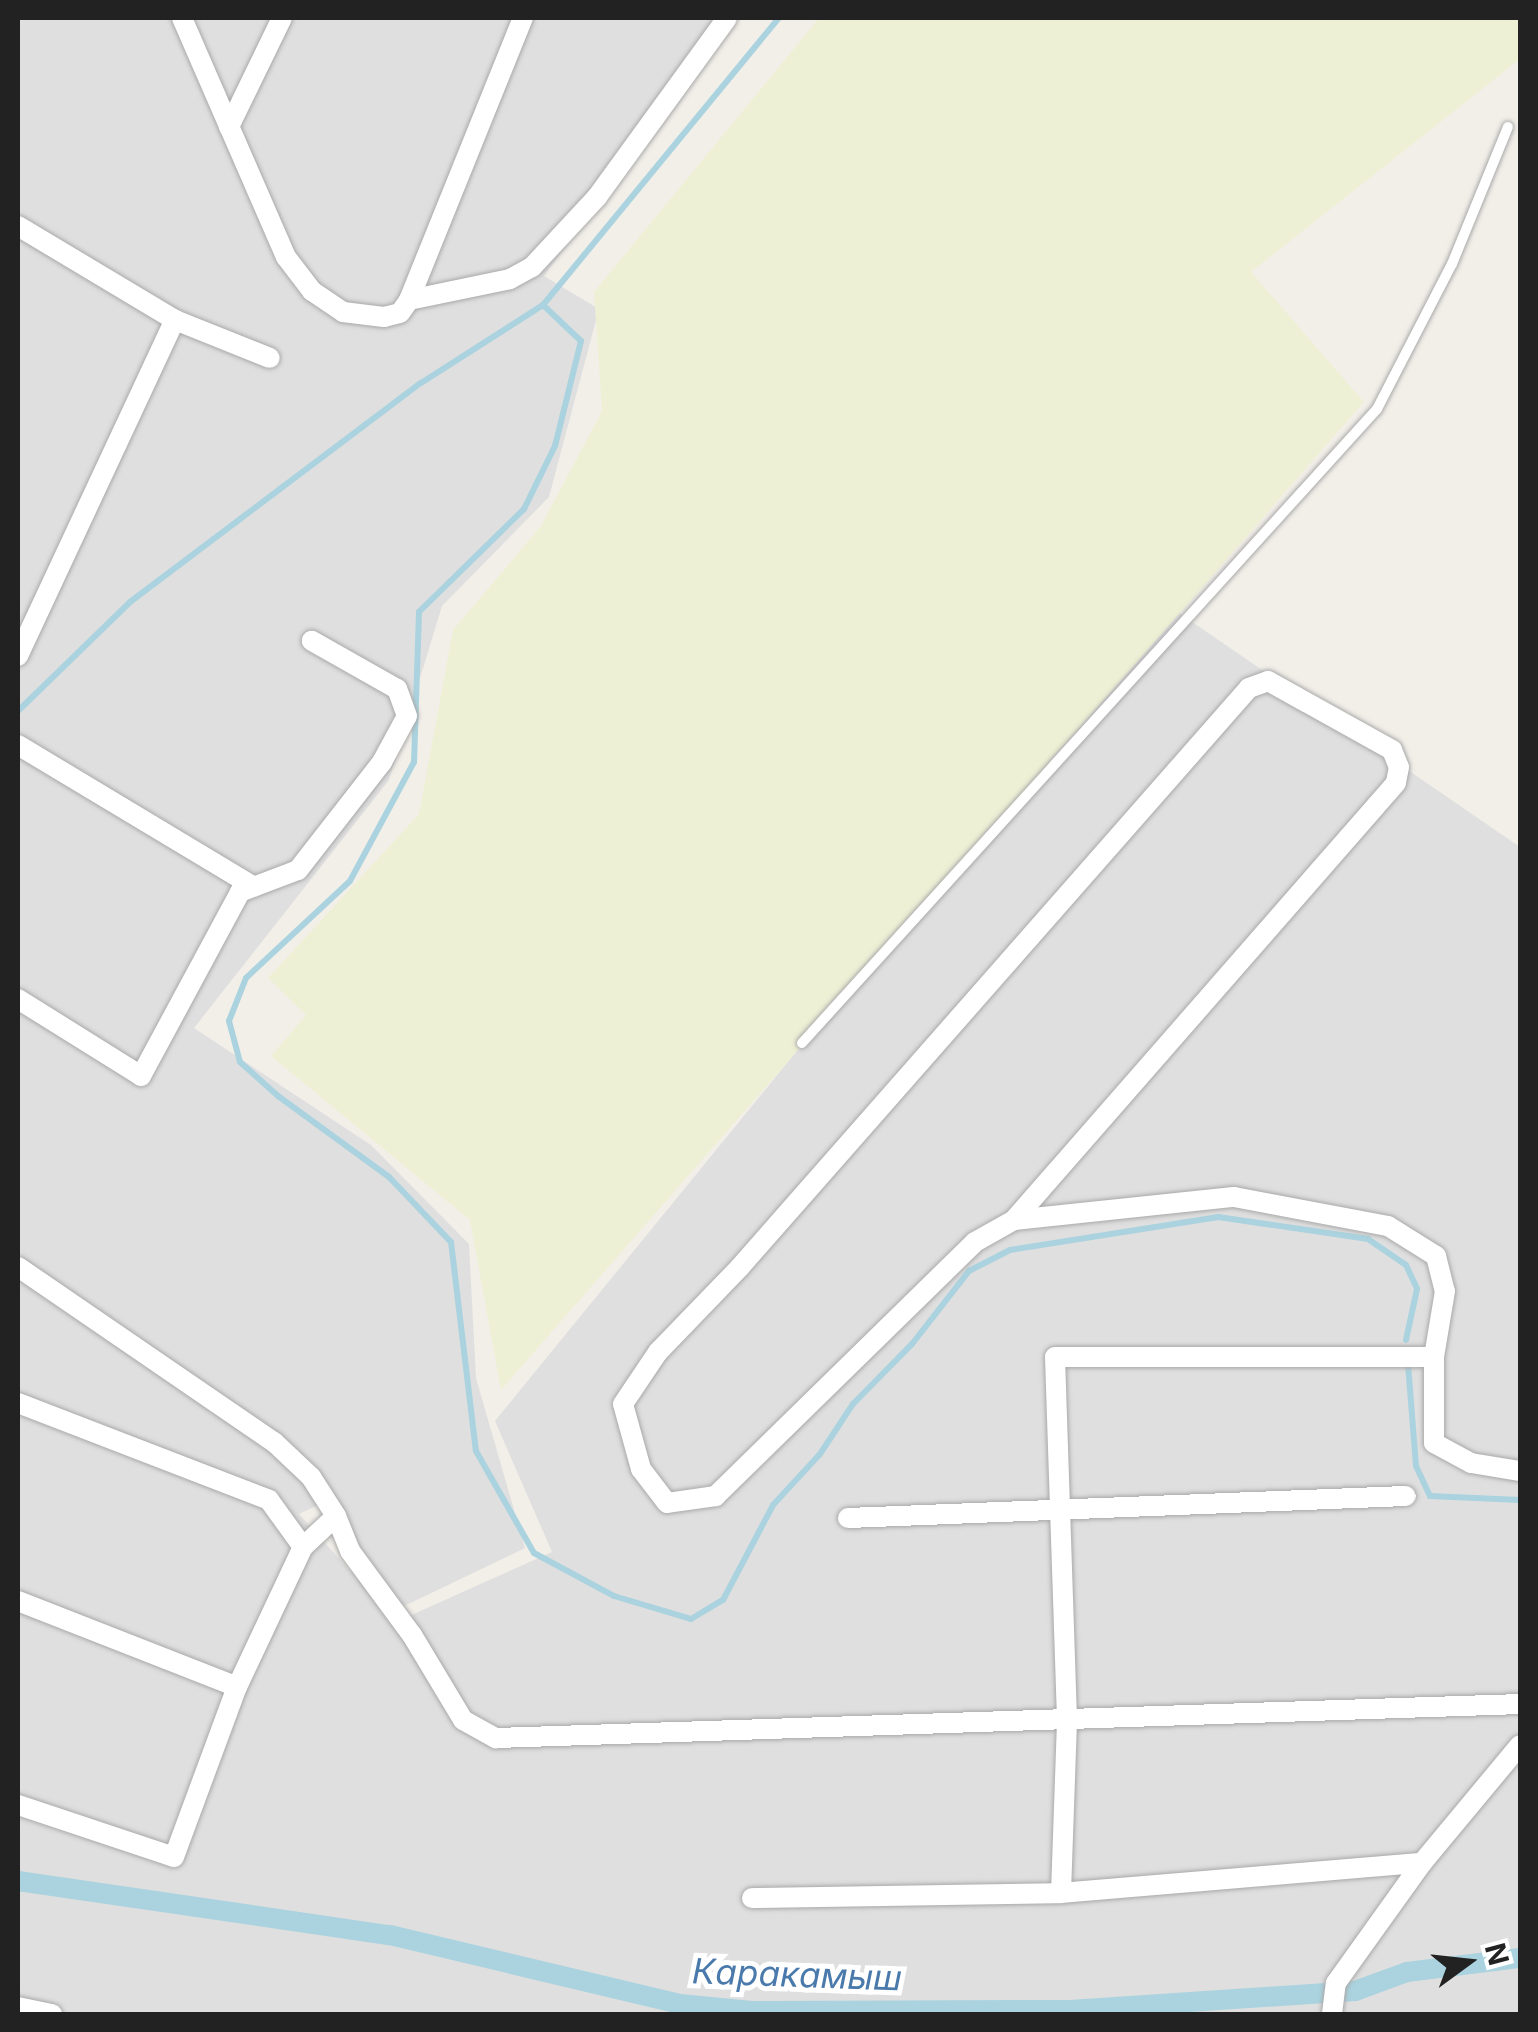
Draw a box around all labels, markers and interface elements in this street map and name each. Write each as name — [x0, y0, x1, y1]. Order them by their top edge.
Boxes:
north arrow — [1418, 1912, 1518, 2012]
text: N — [1478, 1940, 1516, 1969]
water label: Каракамыш — [691, 1949, 903, 1999]

